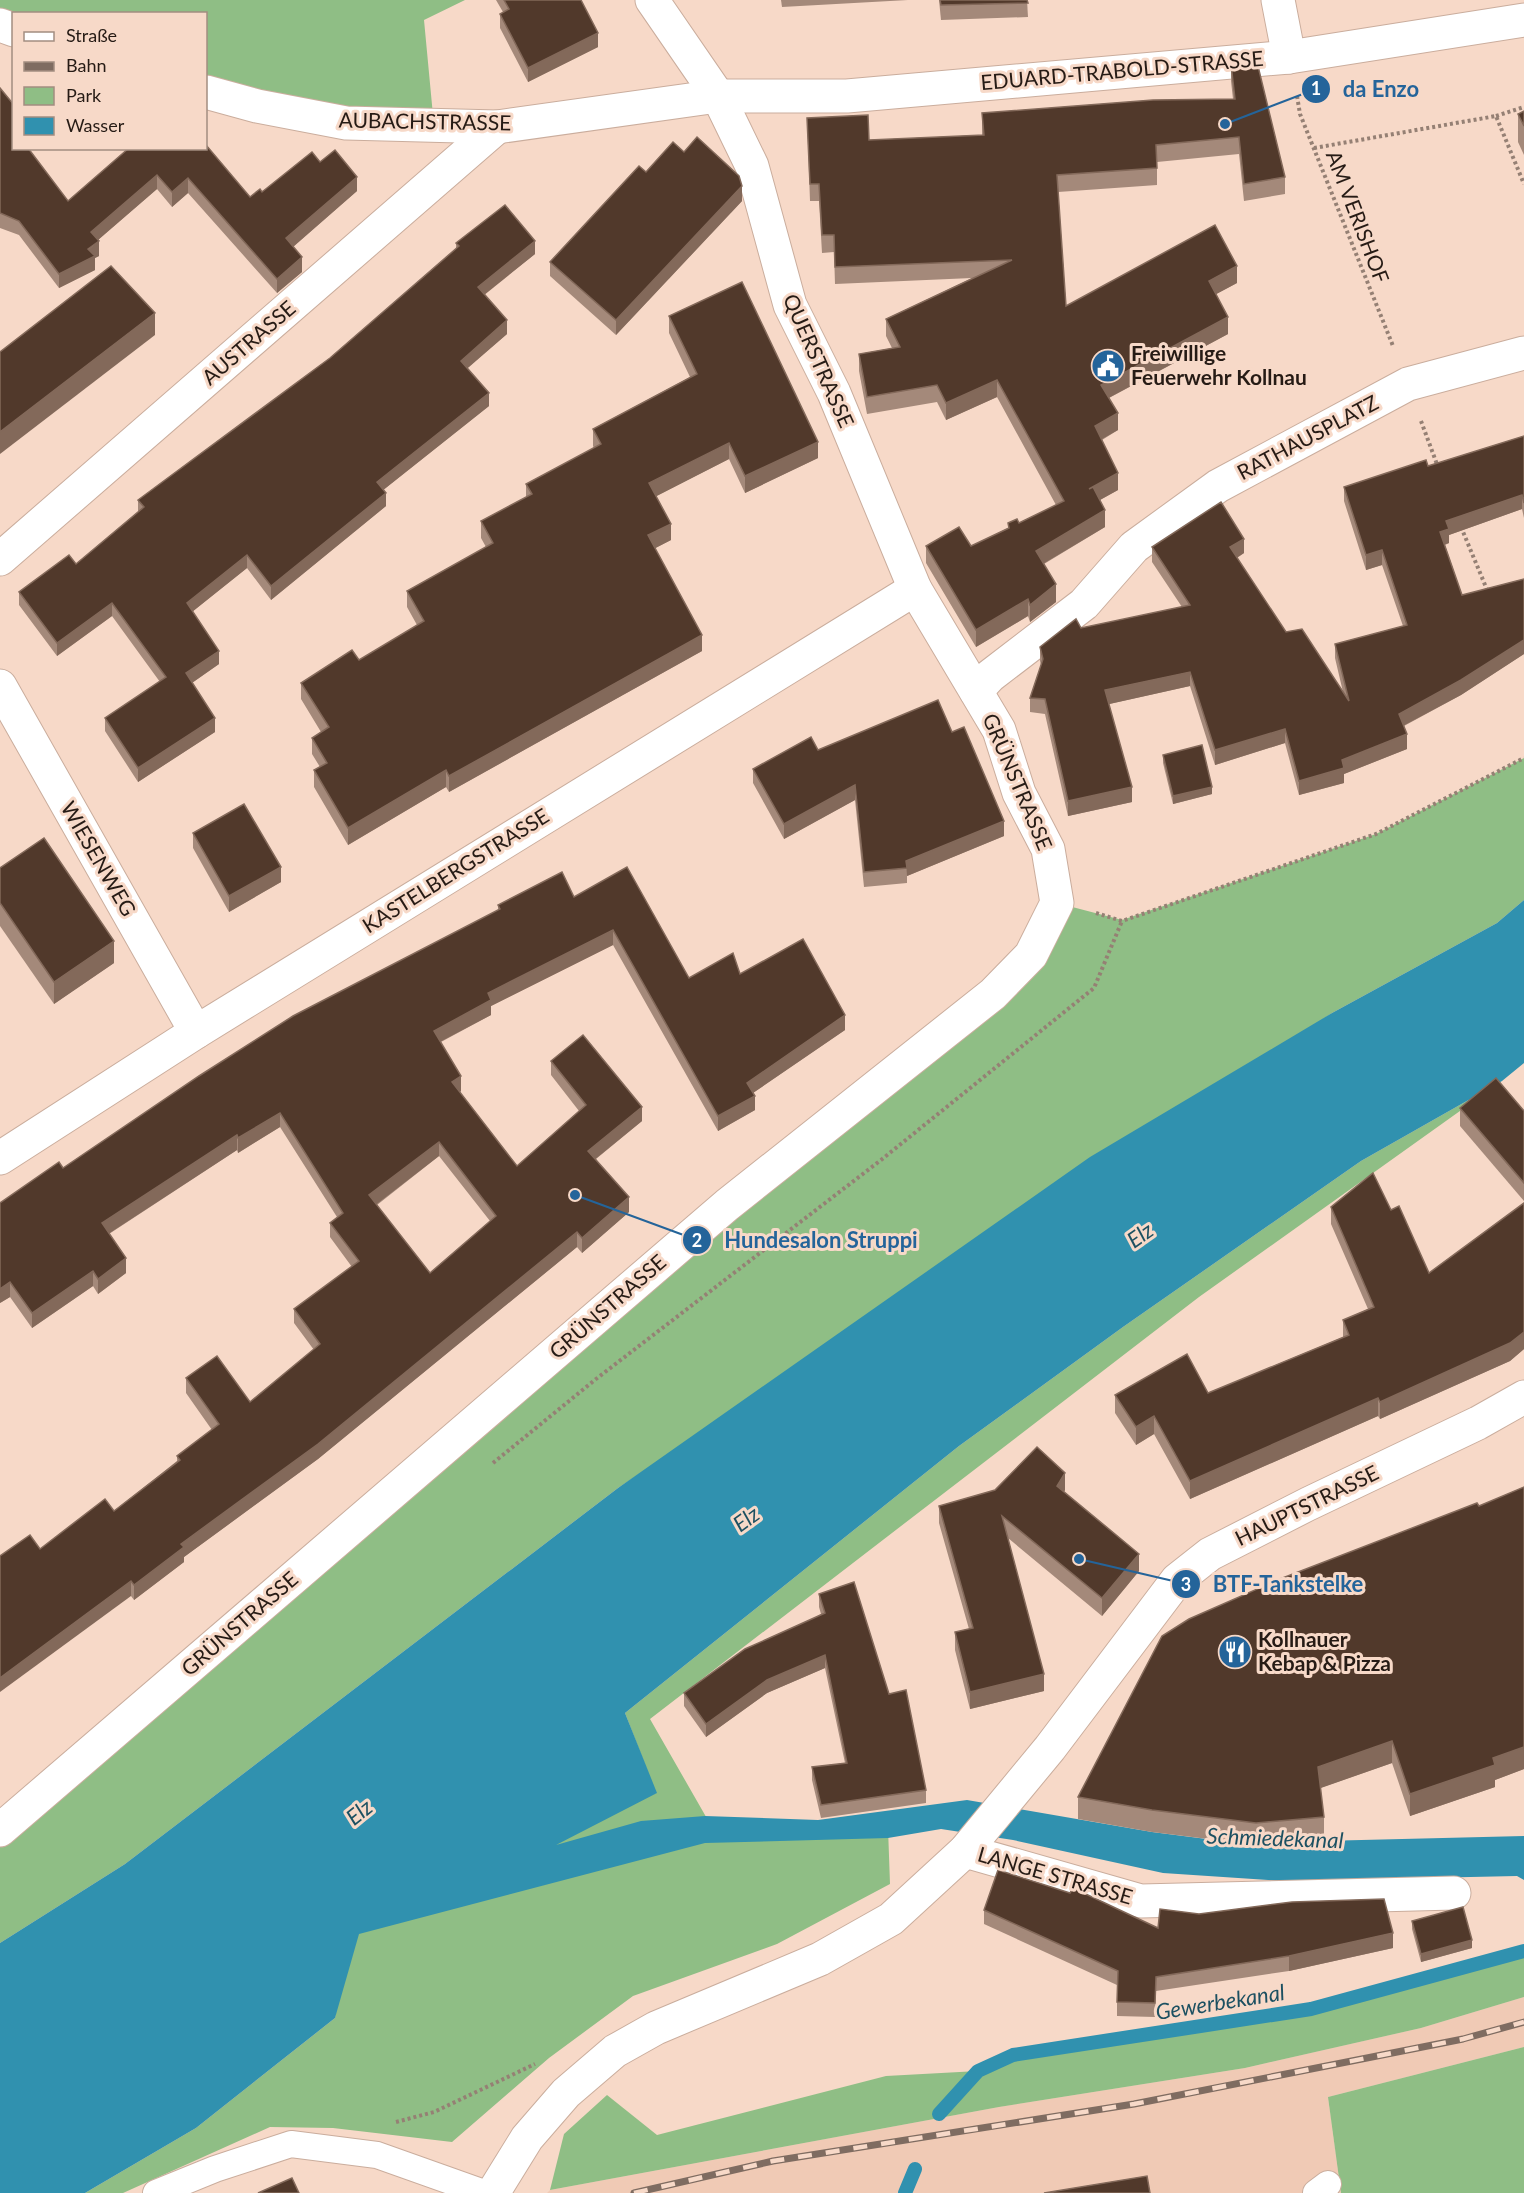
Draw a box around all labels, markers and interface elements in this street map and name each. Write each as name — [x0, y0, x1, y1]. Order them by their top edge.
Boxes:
legend — [12, 12, 207, 150]
text: Straße — [66, 24, 117, 46]
street label: EDUARD-TRABOLD-STRASSE — [979, 45, 1264, 94]
text: Bahn — [66, 54, 107, 76]
callout: da Enzo — [1301, 69, 1431, 109]
text: da Enzo — [1343, 75, 1419, 102]
text: 1 — [1311, 77, 1321, 99]
text: Park — [66, 84, 102, 106]
street label: AUBACHSTRASSE — [338, 106, 512, 135]
text: Wasser — [66, 114, 125, 136]
street label: AM VERISHOF — [1322, 147, 1395, 286]
street label: QUERSTRASSE — [779, 290, 860, 431]
street label: AUSTRASSE — [196, 295, 300, 389]
place label: Freiwillige Feuerwehr Kollnau — [1131, 340, 1307, 389]
public building icon: Freiwillige Feuerwehr Kollnau — [1090, 348, 1126, 384]
street label: RATHAUSPLATZ — [1232, 389, 1382, 484]
street label: GRÜNSTRASSE — [978, 709, 1058, 853]
street label: WIESENWEG — [56, 796, 142, 920]
street label: KASTELBERGSTRASSE — [357, 802, 553, 937]
water label: Elz — [1121, 1216, 1159, 1253]
callout: Hundesalon Struppi — [682, 1220, 929, 1260]
text: Hundesalon Struppi — [724, 1226, 918, 1253]
text: 2 — [692, 1229, 702, 1251]
street label: GRÜNSTRASSE — [544, 1249, 670, 1363]
street label: HAUPTSTRASSE — [1231, 1459, 1382, 1550]
water label: Elz — [727, 1500, 765, 1537]
callout: BTF-Tankstelke — [1171, 1564, 1376, 1604]
street label: GRÜNSTRASSE — [176, 1566, 302, 1680]
text: BTF-Tankstelke — [1213, 1570, 1364, 1597]
text: 3 — [1181, 1573, 1191, 1595]
place label: Kollnauer Kebap & Pizza — [1258, 1626, 1391, 1675]
restaurant icon: Kollnauer Kebap & Pizza — [1217, 1634, 1253, 1670]
water label: Elz — [340, 1793, 378, 1830]
water label: Schmiedekanal — [1206, 1822, 1344, 1853]
street label: LANGE STRASSE — [975, 1840, 1136, 1909]
water label: Gewerbekanal — [1153, 1978, 1286, 2025]

